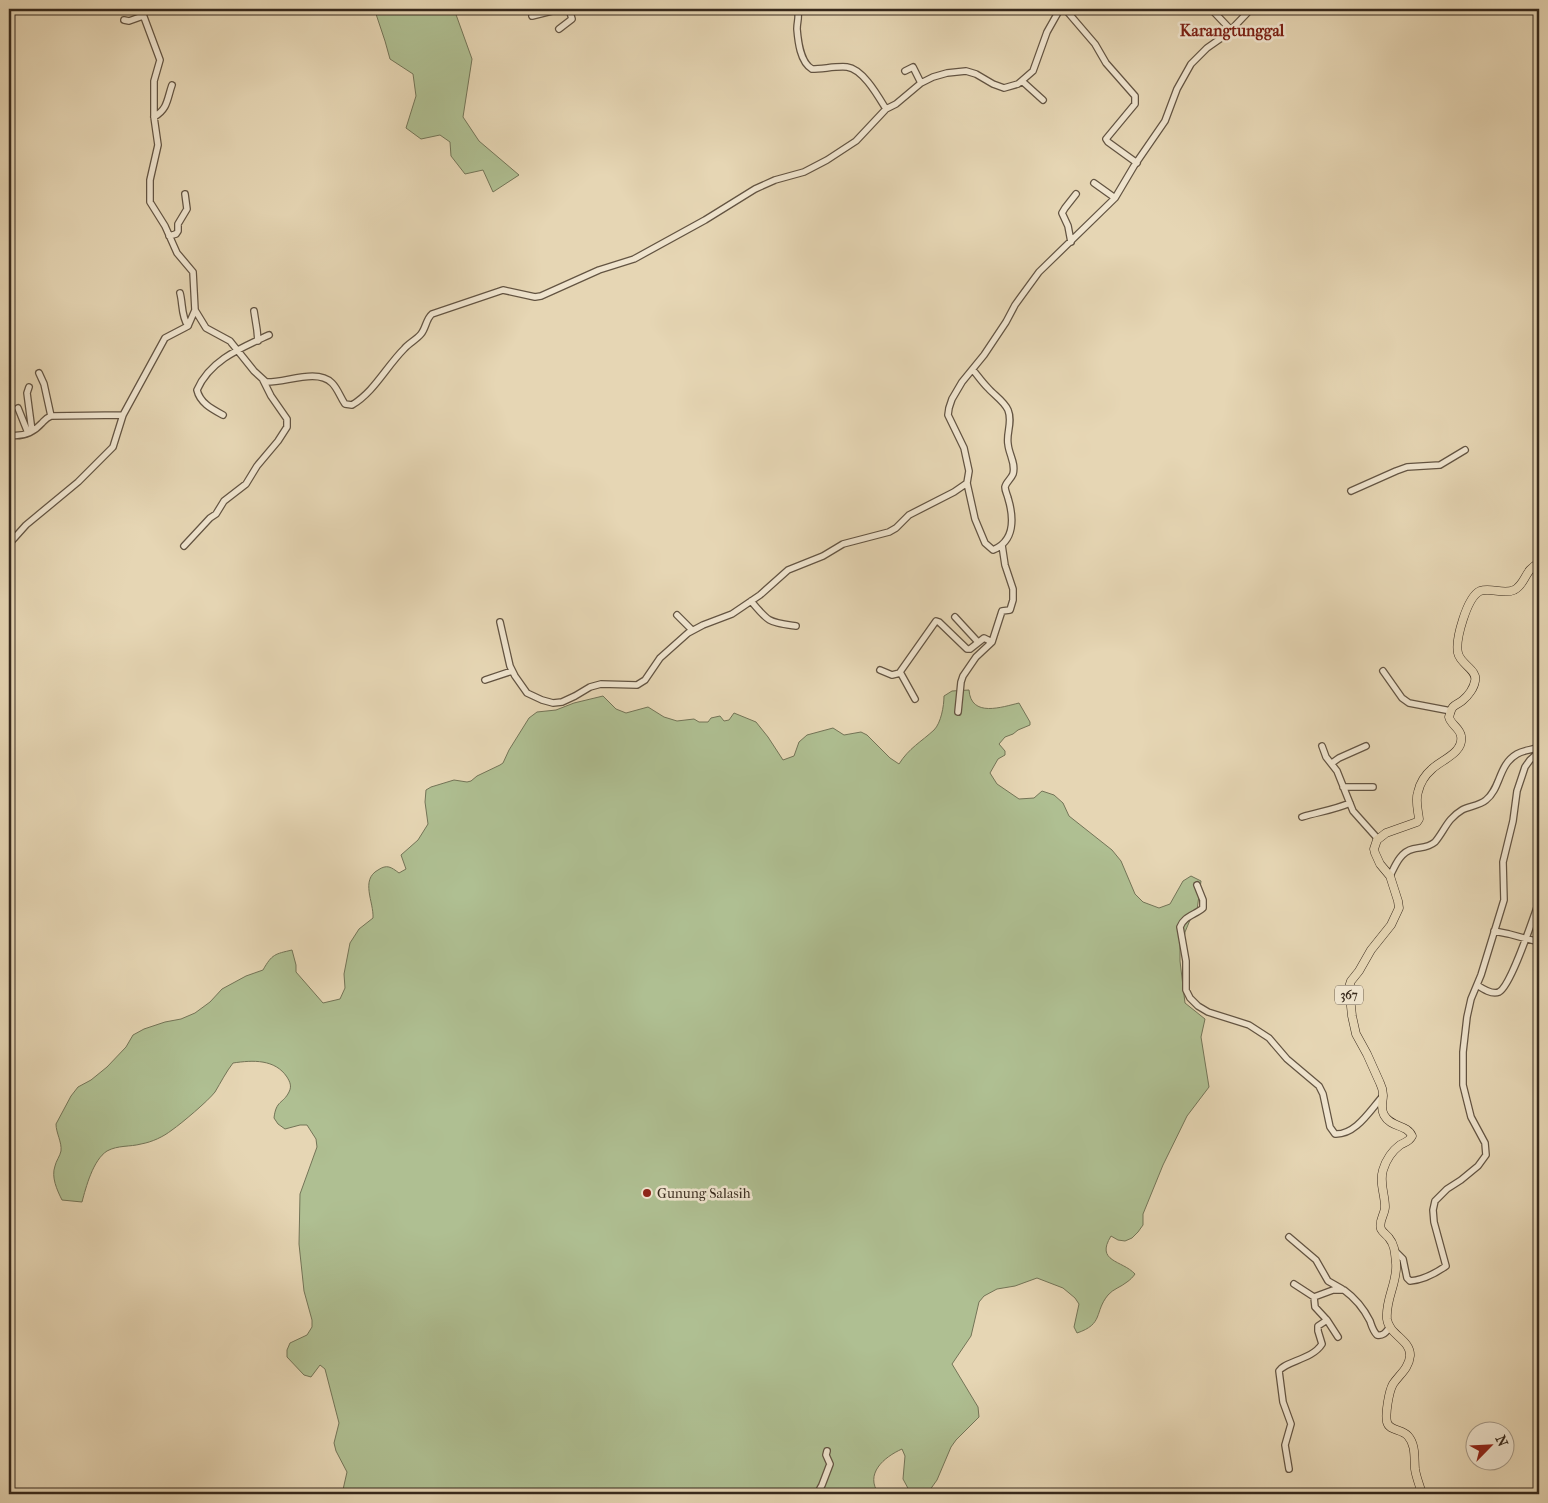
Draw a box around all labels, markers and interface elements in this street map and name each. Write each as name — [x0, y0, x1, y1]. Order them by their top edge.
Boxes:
district label: Karangtunggal — [1180, 21, 1285, 41]
road number: 367 — [1335, 986, 1363, 1004]
place label: Gunung Salasih — [657, 1185, 751, 1202]
marker: Gunung Salasih — [641, 1187, 653, 1199]
north arrow — [1466, 1420, 1516, 1470]
text: N — [1491, 1433, 1511, 1450]

